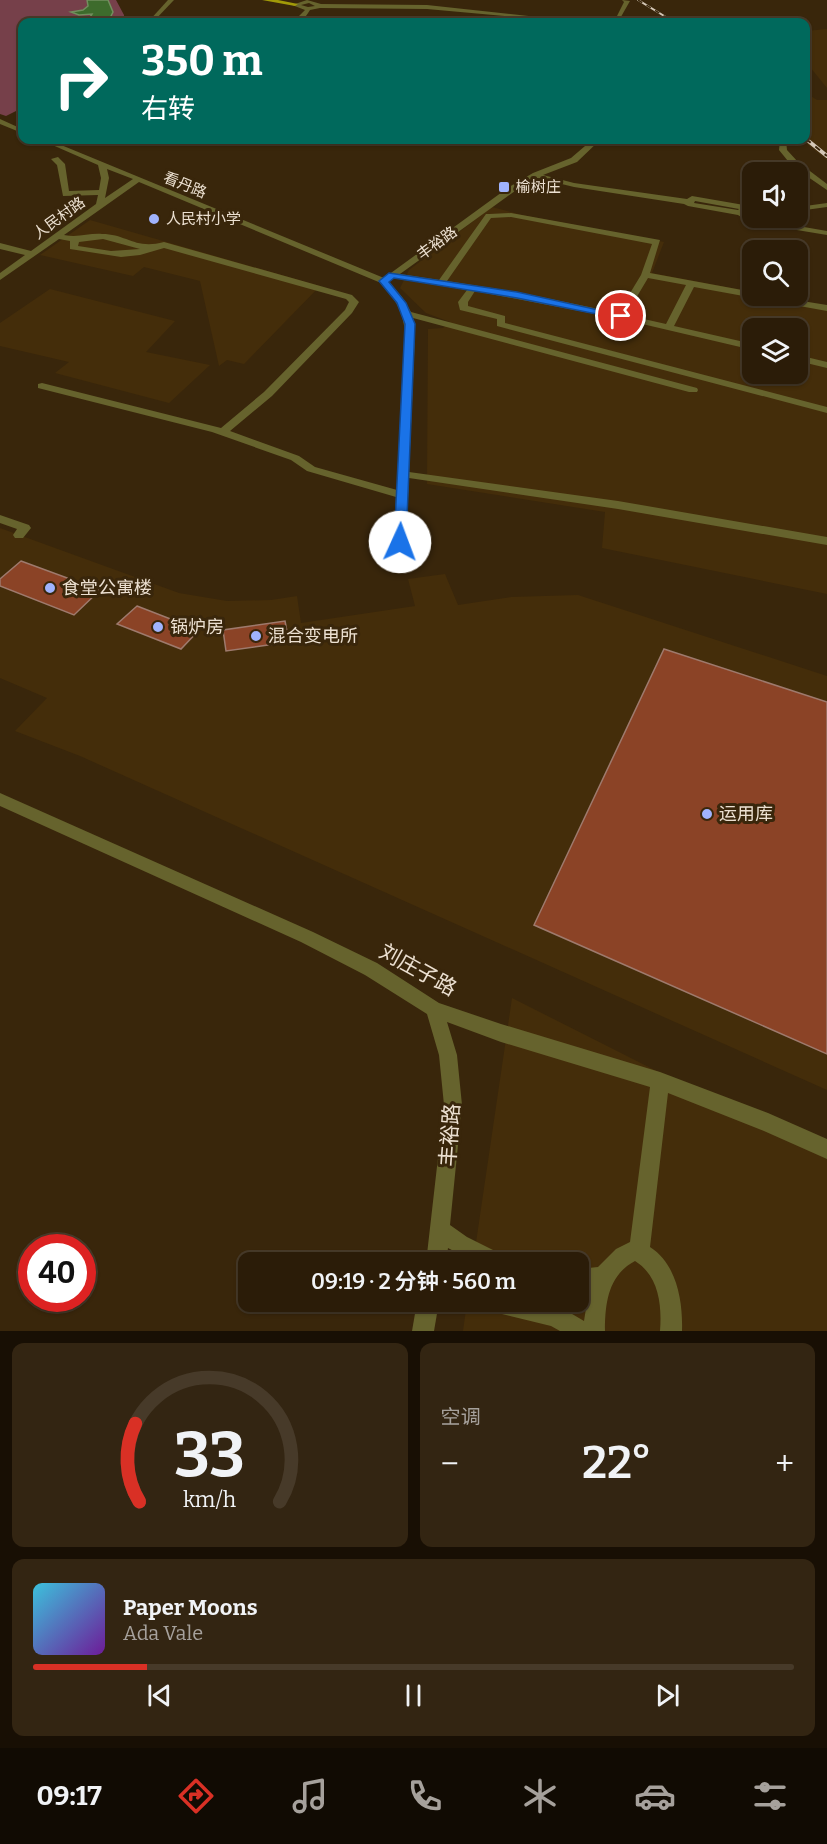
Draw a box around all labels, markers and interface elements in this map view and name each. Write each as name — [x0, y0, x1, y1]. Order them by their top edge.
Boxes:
text: 350 m — [141, 36, 262, 86]
icon: right — [42, 42, 120, 120]
text: 右转 — [141, 93, 195, 125]
map controls — [742, 162, 808, 384]
button: sound — [742, 162, 808, 228]
street label: 看丹路 — [161, 168, 209, 202]
place label: 榆树庄 — [516, 178, 561, 196]
marker: 榆树庄 — [497, 180, 511, 194]
street label: 人民村路 — [29, 193, 89, 243]
place label: 人民村小学 — [166, 210, 241, 228]
marker: 人民村小学 — [147, 212, 161, 226]
street label: 丰裕路 — [414, 222, 460, 264]
button: search — [742, 240, 808, 306]
pin — [595, 290, 646, 341]
icon: arrive — [604, 299, 637, 332]
button: layers — [742, 318, 808, 384]
position arrow — [368, 510, 432, 574]
place label: 食堂公寓楼 — [62, 577, 152, 599]
marker: 食堂公寓楼 — [43, 581, 57, 595]
place label: 锅炉房 — [170, 616, 224, 638]
marker: 锅炉房 — [151, 620, 165, 634]
place label: 混合变电所 — [268, 625, 358, 647]
marker: 混合变电所 — [249, 629, 263, 643]
place label: 运用库 — [719, 803, 773, 825]
marker: 运用库 — [700, 807, 714, 821]
street label: 刘庄子路 — [375, 938, 461, 1002]
street label: 丰裕路 — [435, 1103, 465, 1167]
speed limit sign: 40 — [18, 1234, 96, 1312]
text: 09:19 · 2 分钟 · 560 m — [311, 1268, 516, 1295]
text: 空调 — [441, 1405, 481, 1429]
text: 33 — [174, 1418, 245, 1493]
text: 22° — [582, 1436, 652, 1490]
text: − — [441, 1444, 459, 1484]
text: + — [775, 1444, 794, 1484]
text: km/h — [183, 1487, 236, 1513]
text: Paper Moons — [123, 1594, 258, 1621]
text: Ada Vale — [123, 1621, 203, 1645]
icon: previous — [143, 1679, 176, 1712]
icon: pause — [397, 1679, 430, 1712]
icon: next — [651, 1679, 684, 1712]
icon: directions — [175, 1775, 217, 1817]
icon: music — [289, 1775, 331, 1817]
icon: phone — [404, 1775, 446, 1817]
icon: climate — [519, 1775, 561, 1817]
icon: car — [634, 1775, 676, 1817]
icon: filters — [749, 1775, 791, 1817]
text: 09:17 — [36, 1780, 102, 1812]

